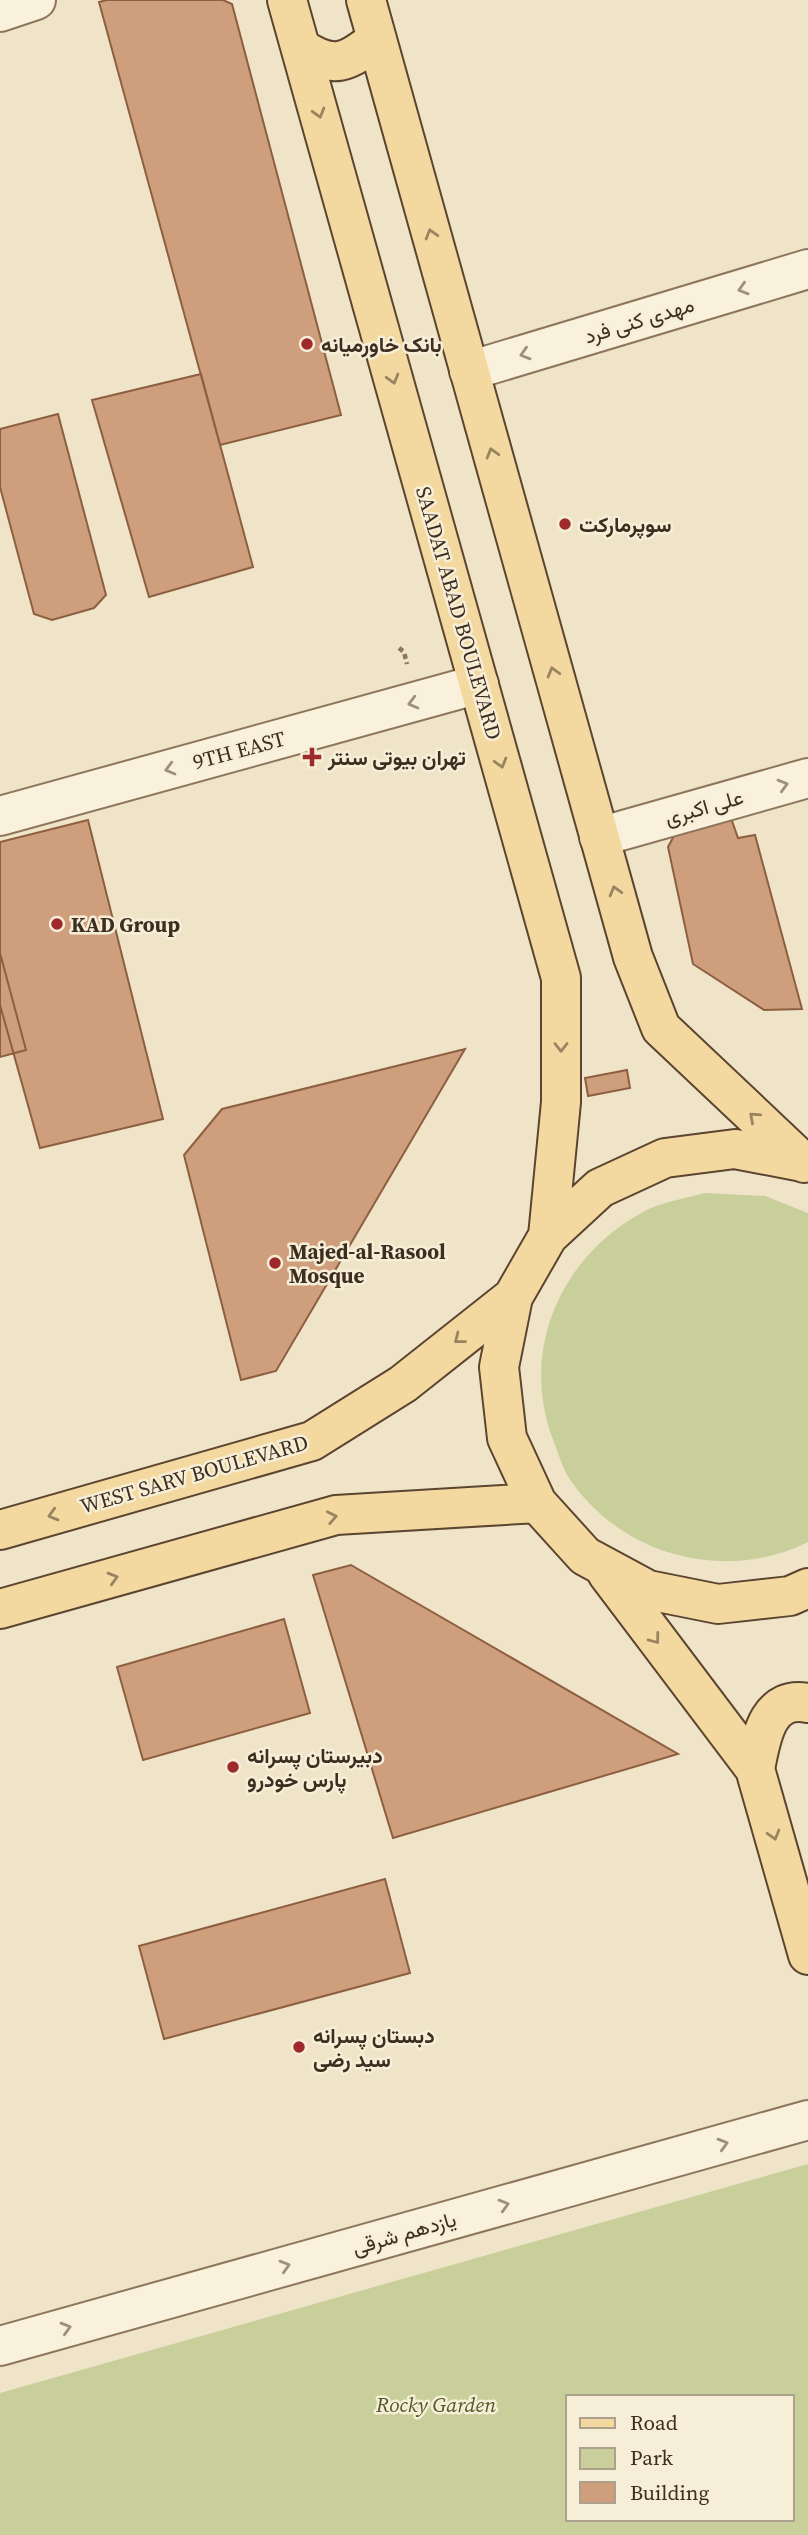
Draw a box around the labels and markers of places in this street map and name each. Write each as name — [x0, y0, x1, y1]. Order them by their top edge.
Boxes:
place label: بانک خاورمیانه — [321, 330, 442, 359]
marker: بانک خاورمیانه — [299, 336, 315, 352]
place label: سوپرمارکت — [579, 510, 671, 539]
marker: سوپرمارکت — [557, 516, 573, 532]
place label: تهران بیوتی سنتر — [327, 743, 466, 772]
marker: تهران بیوتی سنتر — [302, 747, 322, 767]
place label: KAD Group — [71, 910, 180, 939]
marker: KAD Group — [49, 916, 65, 932]
place label: Majed-al-Rasool Mosque — [289, 1237, 446, 1290]
marker: Majed-al-Rasool Mosque — [267, 1255, 283, 1271]
place label: دبیرستان پسرانه پارس خودرو — [247, 1741, 383, 1794]
marker: دبیرستان پسرانه پارس خودرو — [225, 1759, 241, 1775]
place label: دبستان پسرانه سید رضی — [313, 2021, 435, 2074]
marker: دبستان پسرانه سید رضی — [291, 2039, 307, 2055]

